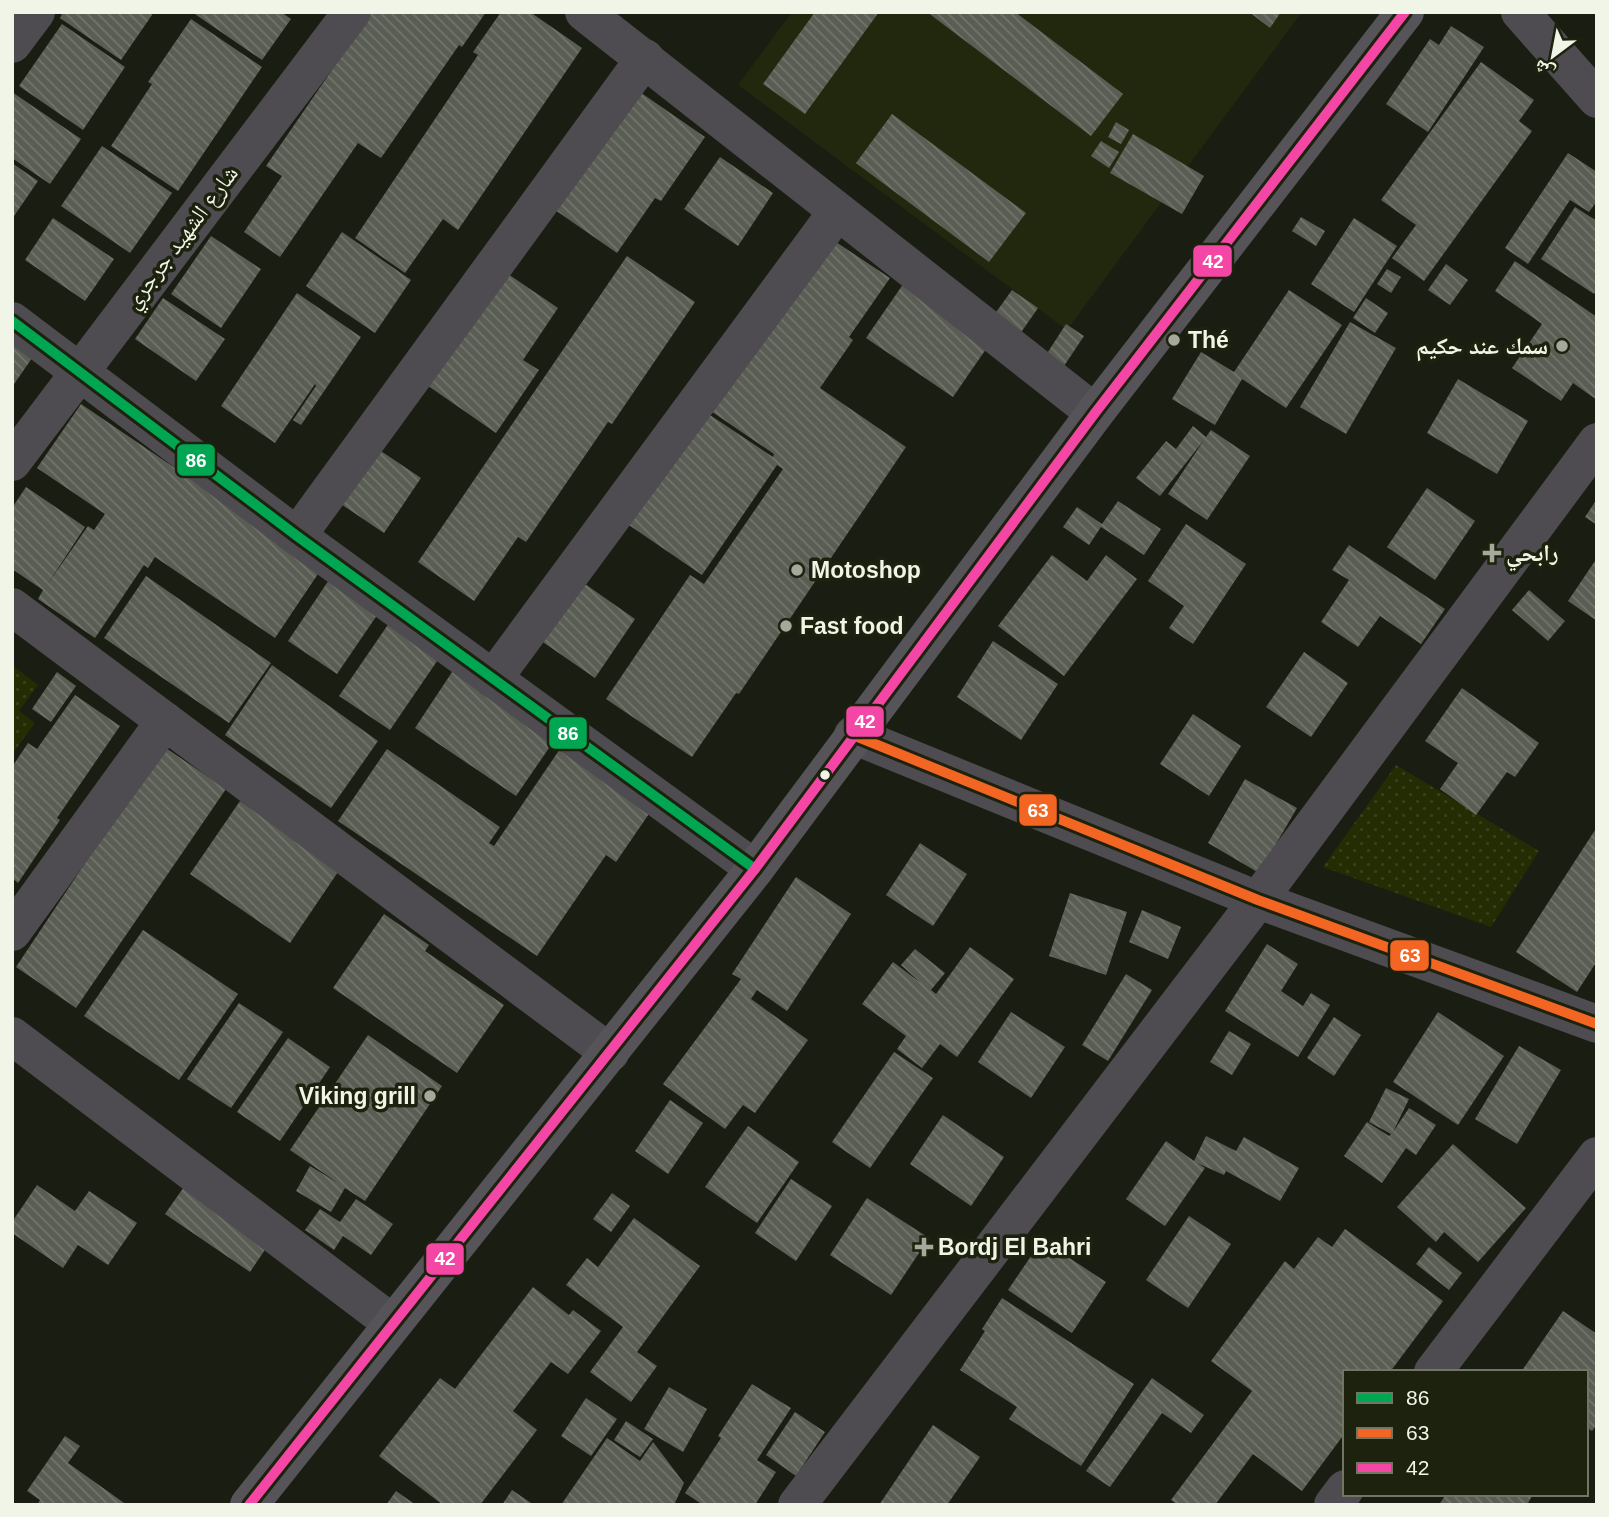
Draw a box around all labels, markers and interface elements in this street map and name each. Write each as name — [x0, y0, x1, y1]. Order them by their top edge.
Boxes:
north arrow — [1518, 21, 1588, 91]
text: ش — [1530, 55, 1559, 84]
street label: شارع الشهيد جرجري — [119, 160, 248, 317]
line badge: 42 — [1192, 244, 1233, 278]
text: 42 — [1202, 251, 1224, 272]
place label: Thé — [1188, 327, 1229, 353]
marker: Thé — [1166, 332, 1182, 348]
place label: سمك عند حكيم — [1416, 333, 1548, 362]
marker: سمك عند حكيم — [1554, 338, 1570, 354]
line badge: 86 — [176, 443, 216, 477]
text: 86 — [185, 450, 207, 471]
place label: رابحي — [1506, 540, 1559, 572]
marker: رابحي — [1484, 545, 1500, 561]
place label: Motoshop — [811, 557, 921, 583]
marker: Motoshop — [789, 562, 805, 578]
place label: Fast food — [800, 613, 904, 639]
marker: Fast food — [778, 618, 794, 634]
line badge: 42 — [845, 705, 885, 738]
text: 42 — [854, 711, 876, 732]
line badge: 86 — [548, 716, 588, 750]
text: 86 — [557, 723, 579, 744]
unlabelled marker — [818, 768, 832, 782]
line badge: 63 — [1018, 793, 1058, 827]
text: 63 — [1027, 800, 1049, 821]
line badge: 63 — [1389, 939, 1430, 972]
text: 63 — [1399, 945, 1421, 966]
place label: Viking grill — [299, 1083, 416, 1109]
marker: Viking grill — [422, 1088, 438, 1104]
place label: Bordj El Bahri — [938, 1234, 1091, 1260]
marker: Bordj El Bahri — [916, 1239, 932, 1255]
line badge: 42 — [425, 1242, 465, 1276]
text: 42 — [434, 1248, 456, 1269]
legend — [1343, 1370, 1588, 1496]
text: 86 — [1406, 1386, 1429, 1409]
text: 63 — [1406, 1421, 1429, 1444]
text: 42 — [1406, 1456, 1429, 1479]

